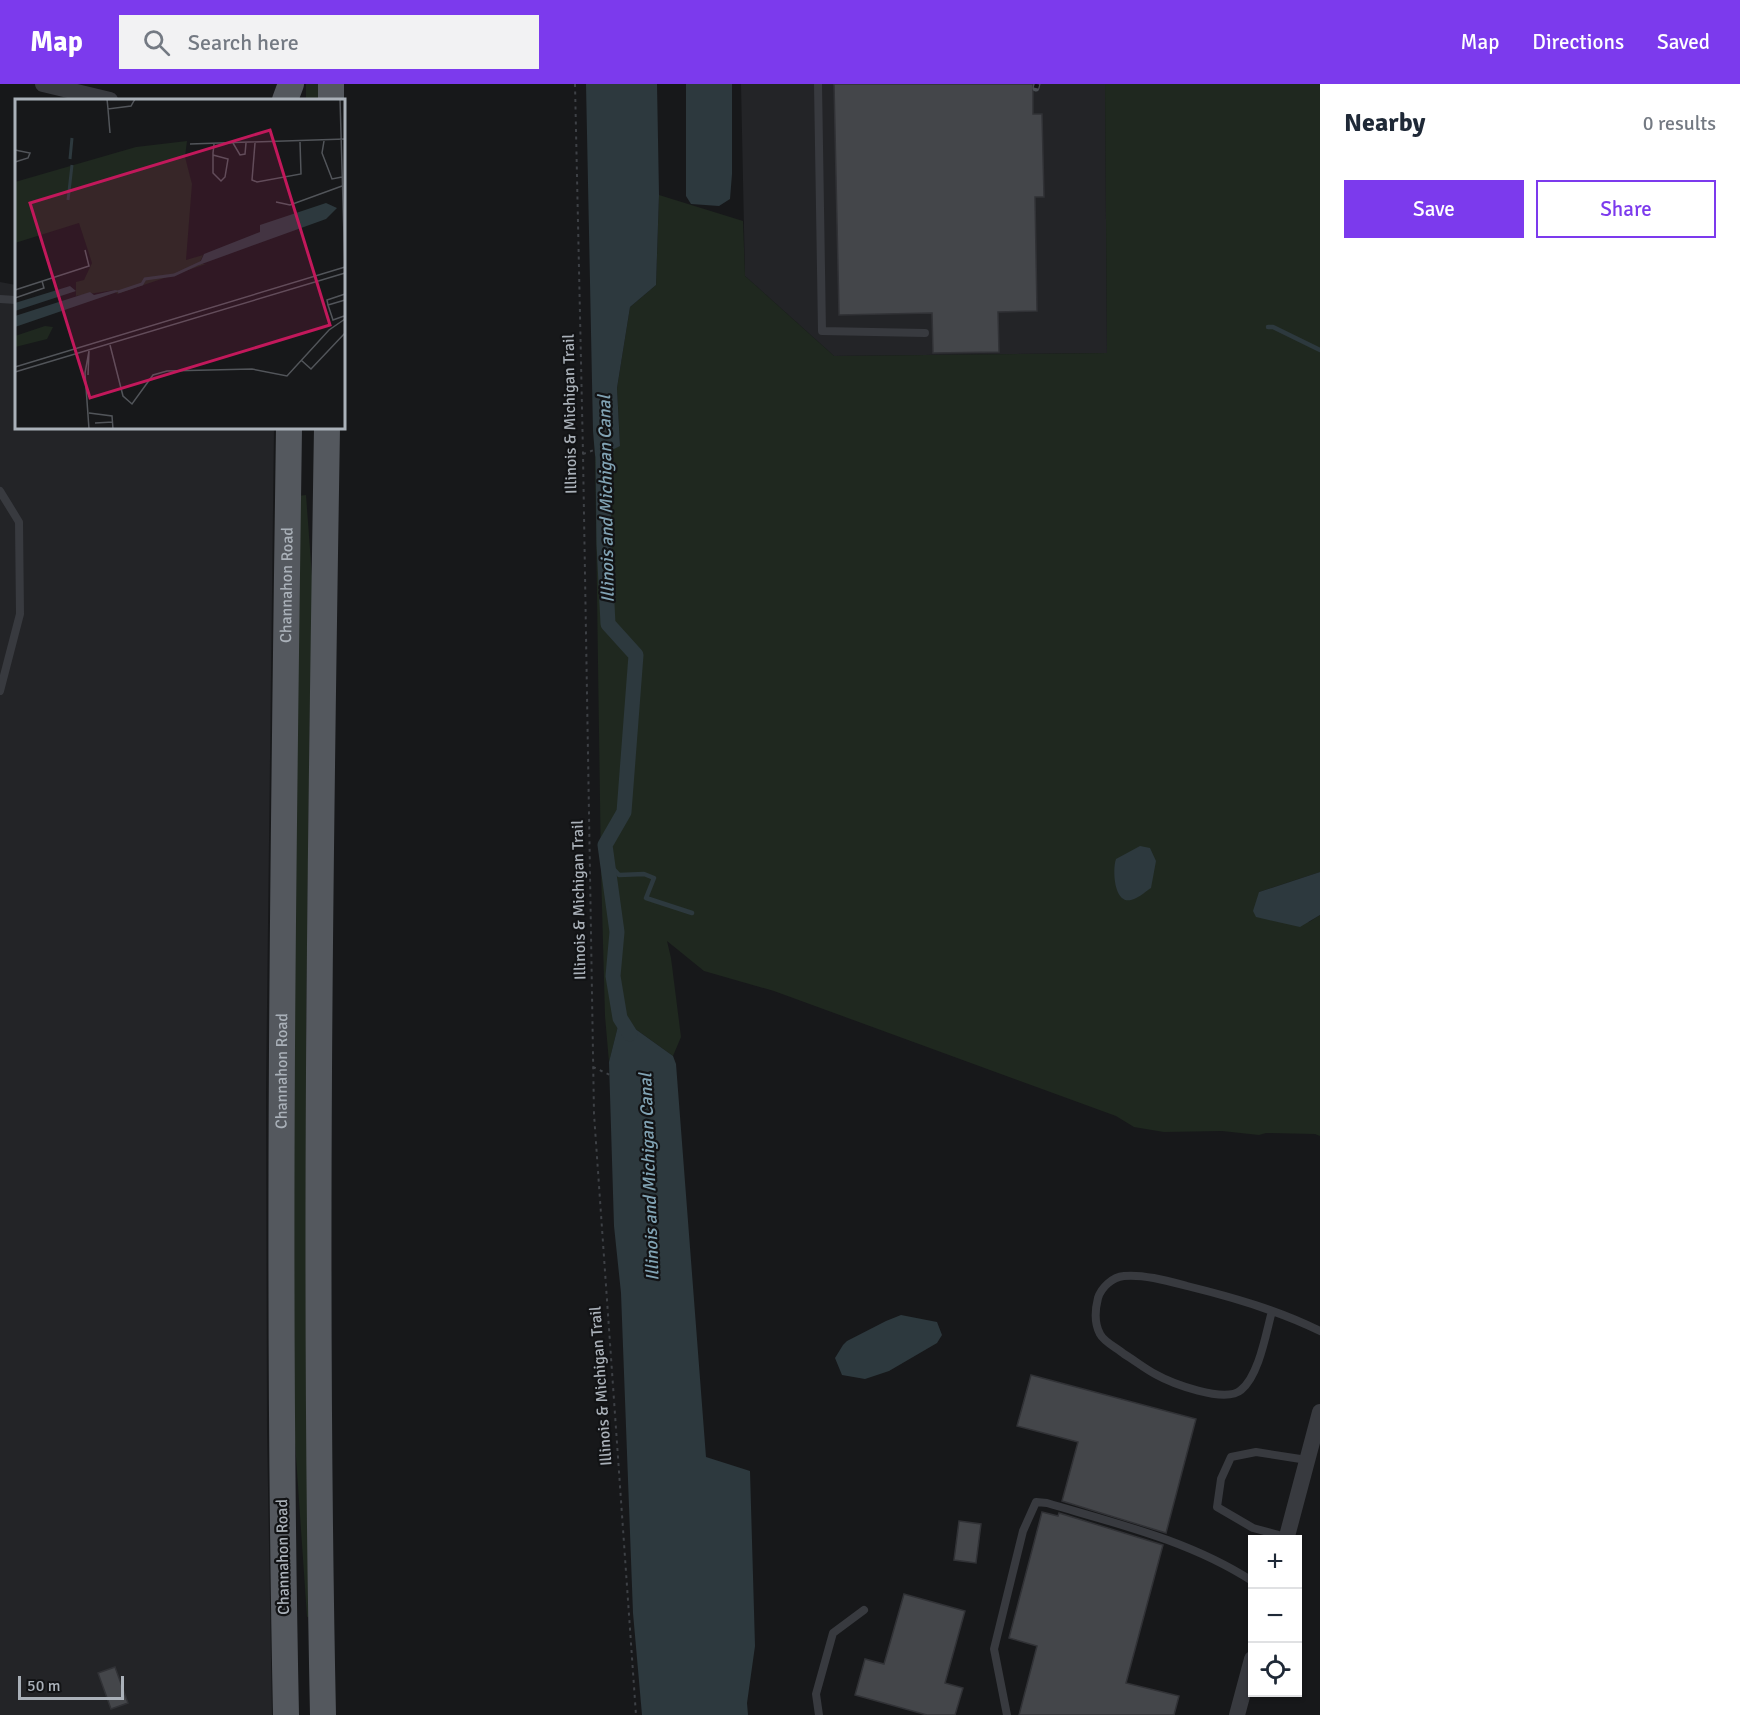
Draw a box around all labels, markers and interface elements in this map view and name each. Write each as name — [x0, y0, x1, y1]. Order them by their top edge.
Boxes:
search box — [119, 15, 539, 69]
text: Map — [30, 25, 83, 59]
icon: search — [140, 26, 173, 59]
text: Search here — [188, 29, 299, 56]
text: Map — [1461, 29, 1499, 55]
text: Directions — [1532, 29, 1624, 55]
text: Saved — [1657, 29, 1710, 55]
inset map — [15, 99, 345, 429]
text: Nearby — [1344, 107, 1425, 139]
text: 0 results — [1643, 111, 1716, 136]
button: Save — [1344, 180, 1524, 238]
button: Share — [1536, 180, 1716, 238]
street label: Illinois & Michigan Trail — [559, 333, 581, 494]
water label: Illinois and Michigan Canal — [593, 393, 619, 603]
street label: Channahon Road — [276, 527, 298, 643]
street label: Illinois & Michigan Trail — [568, 819, 590, 980]
street label: Channahon Road — [272, 1013, 292, 1129]
water label: Illinois and Michigan Canal — [634, 1071, 664, 1281]
street label: Illinois & Michigan Trail — [585, 1305, 617, 1467]
street label: Channahon Road — [272, 1499, 294, 1615]
map controls — [1248, 1535, 1302, 1697]
button: + — [1248, 1535, 1302, 1589]
button: − — [1248, 1589, 1302, 1643]
button: locate — [1248, 1643, 1302, 1697]
scale bar — [18, 1673, 124, 1700]
text: 50 m — [27, 1676, 61, 1696]

